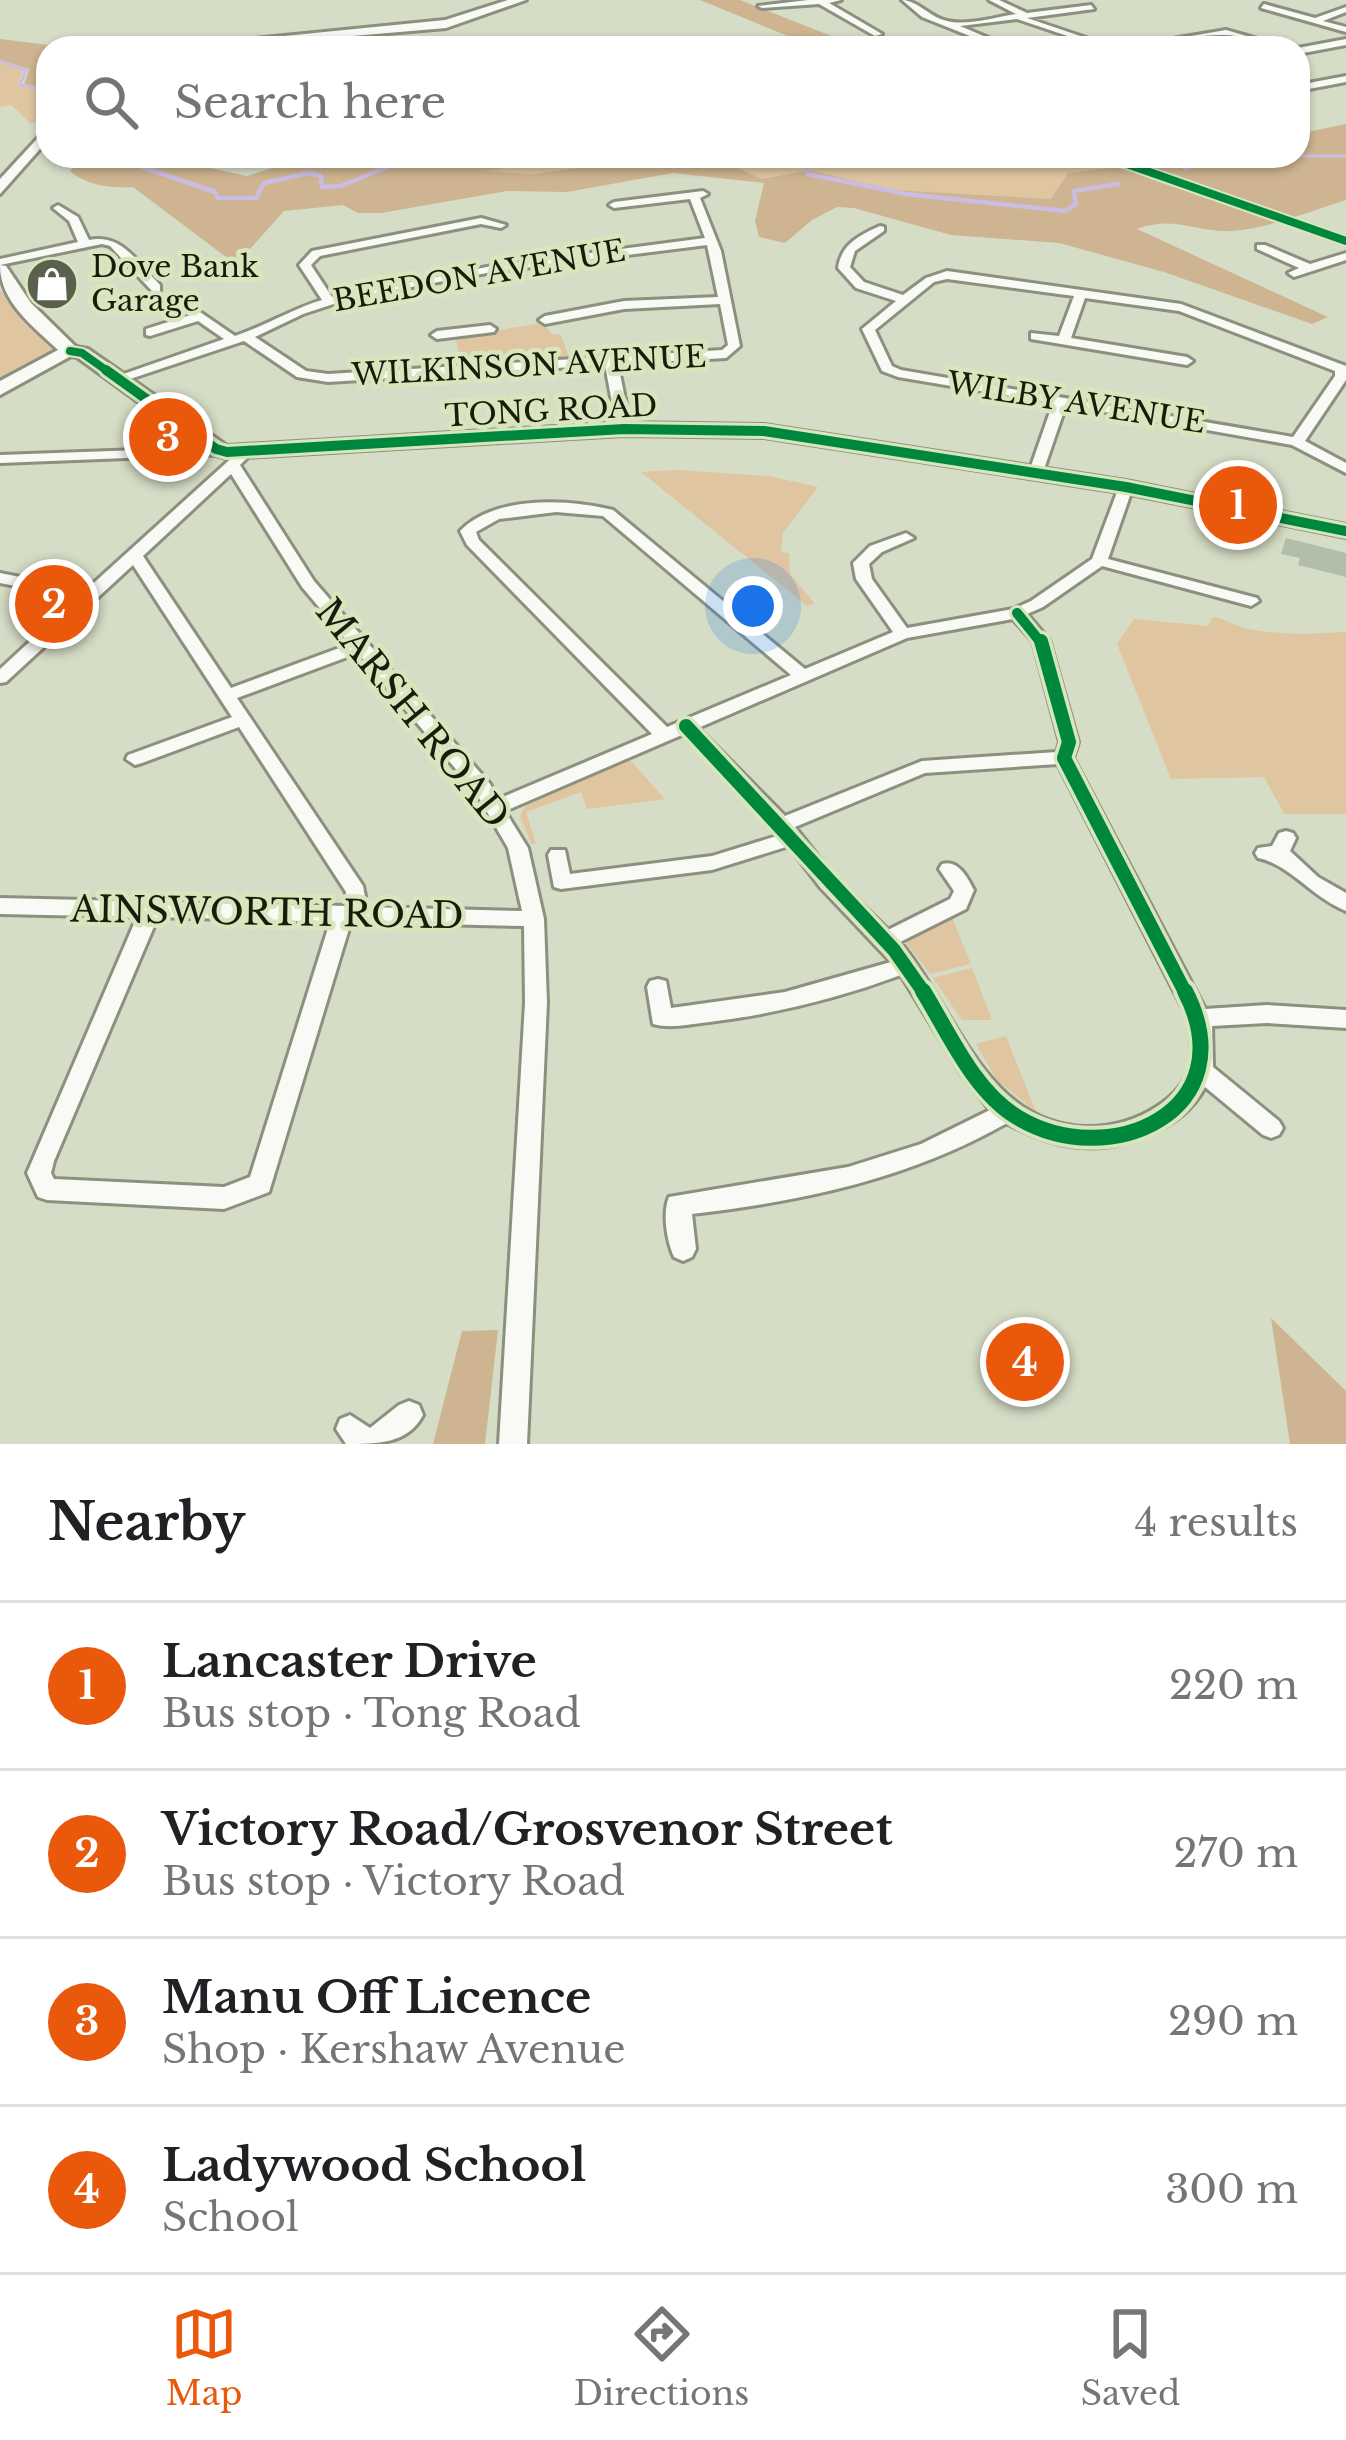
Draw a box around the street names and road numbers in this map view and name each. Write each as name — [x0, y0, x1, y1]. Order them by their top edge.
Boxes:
street label: BEEDON AVENUE — [330, 232, 628, 319]
street label: WILKINSON AVENUE — [350, 338, 707, 393]
street label: WILBY AVENUE — [943, 364, 1208, 441]
street label: TONG ROAD — [444, 386, 658, 435]
street label: MARSH ROAD — [306, 589, 519, 837]
street label: AINSWORTH ROAD — [69, 887, 464, 938]

